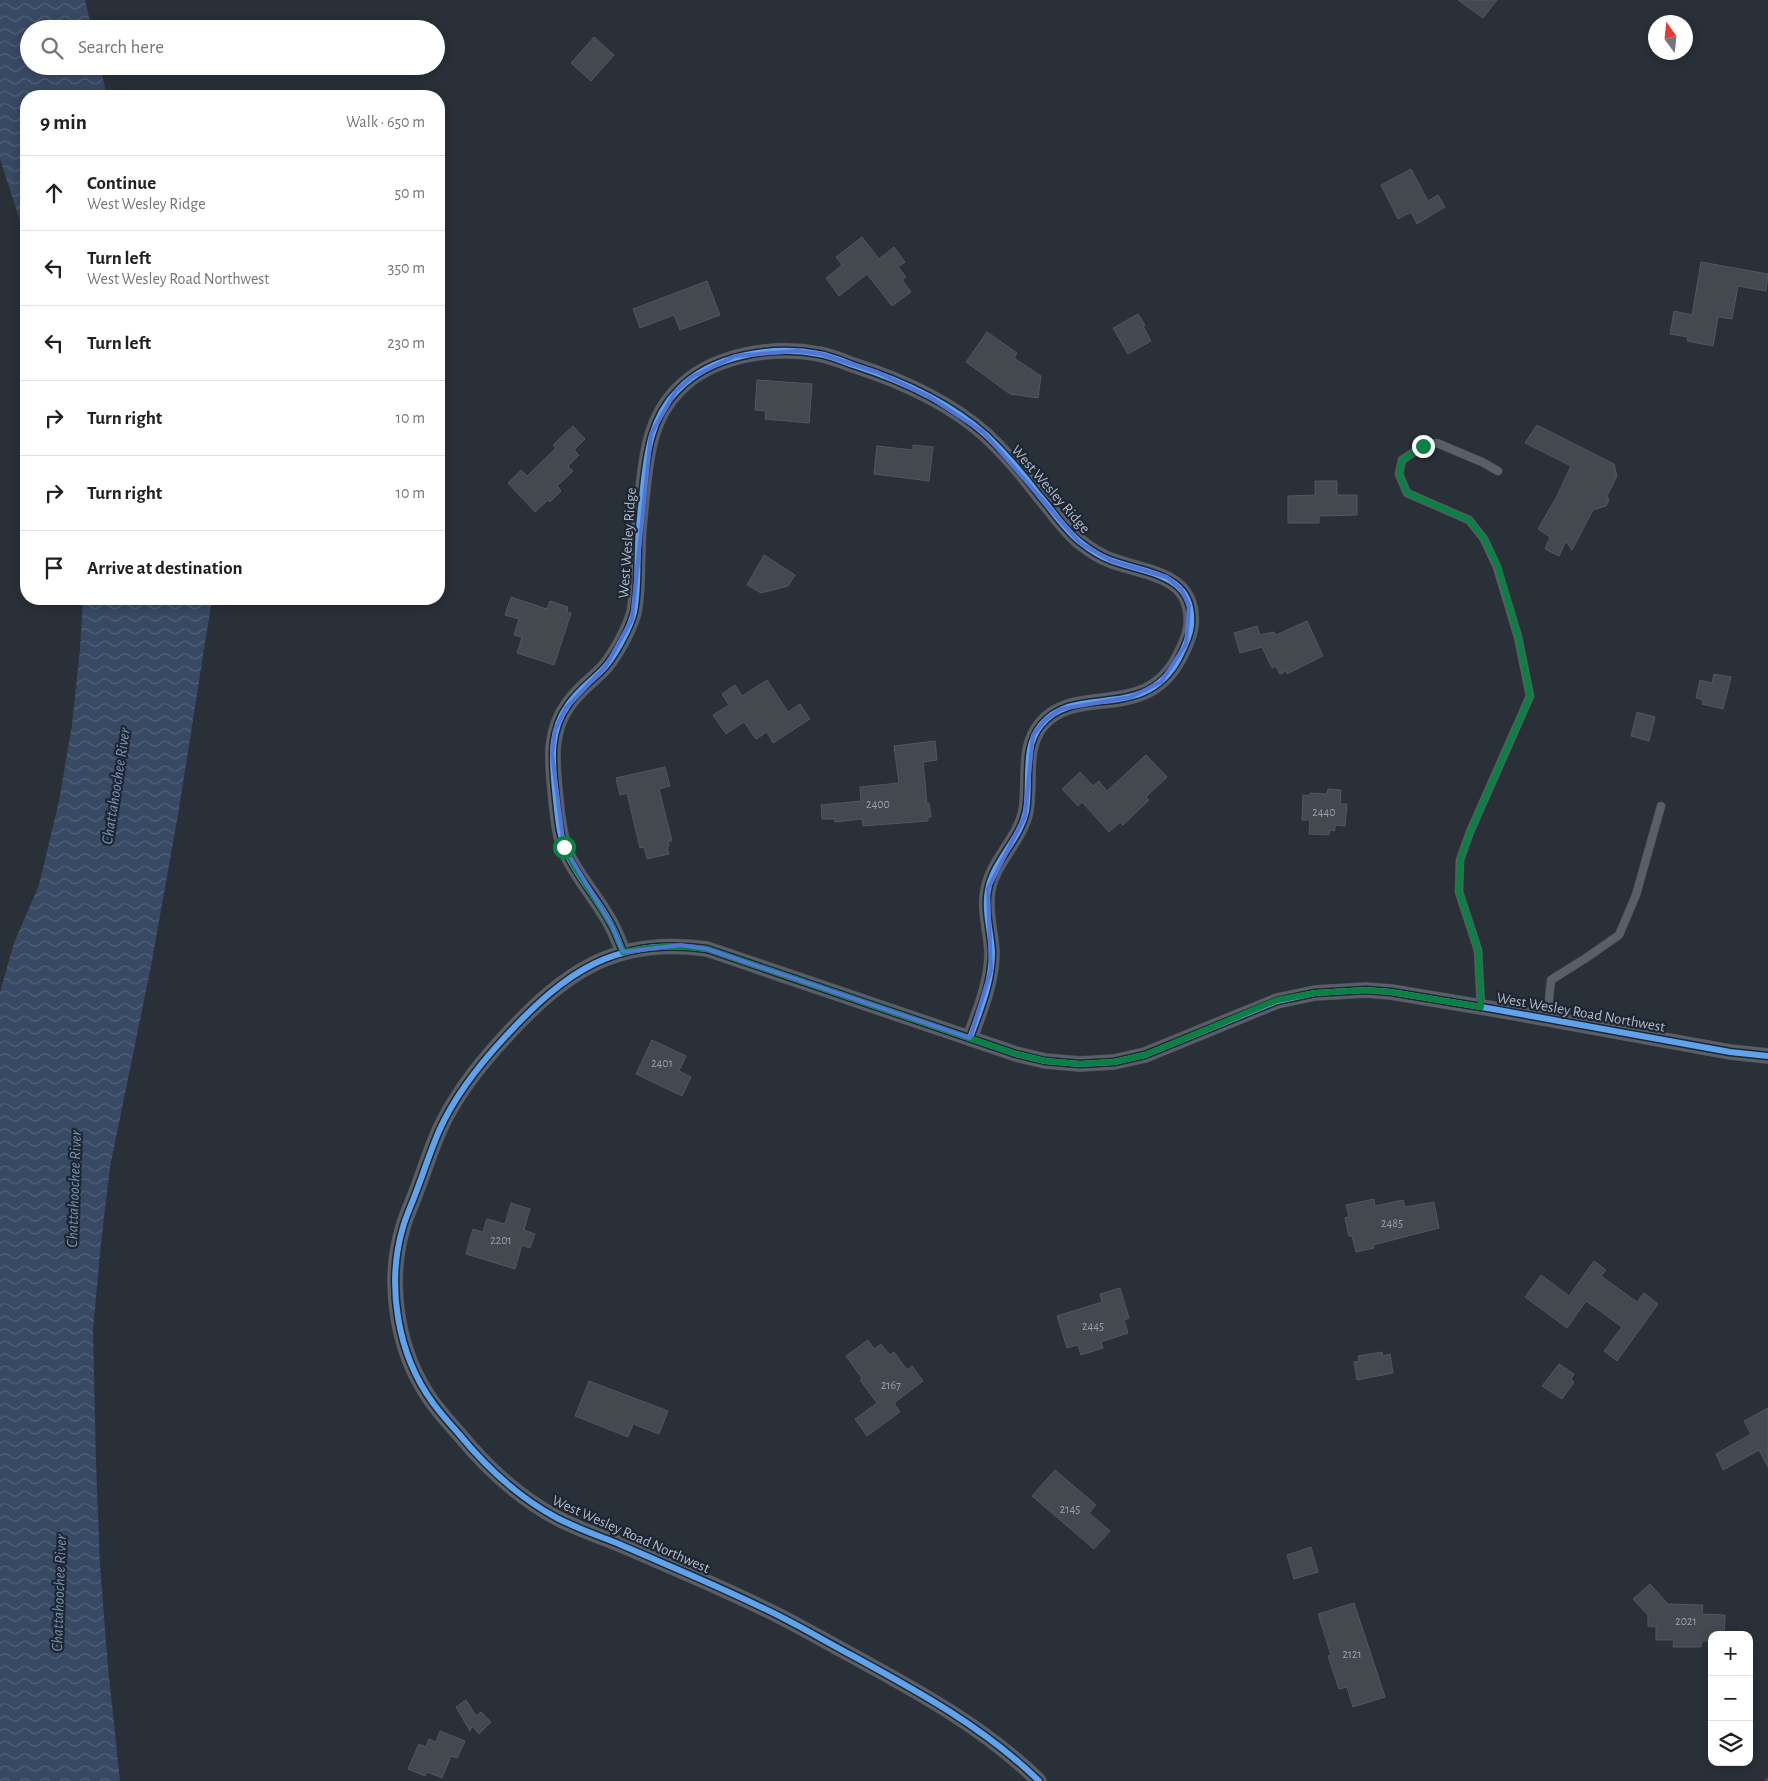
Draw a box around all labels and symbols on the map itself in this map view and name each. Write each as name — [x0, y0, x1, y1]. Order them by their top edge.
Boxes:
north arrow — [1648, 15, 1693, 60]
route end — [1412, 435, 1435, 458]
street label: West Wesley Ridge — [1009, 442, 1093, 536]
street label: West Wesley Ridge — [616, 487, 639, 599]
water label: Chattahoochee River — [99, 726, 133, 845]
house number: 2400 — [866, 798, 890, 810]
house number: 2440 — [1312, 806, 1336, 818]
route start — [553, 836, 576, 859]
street label: West Wesley Road Northwest — [1495, 990, 1667, 1035]
house number: 2401 — [651, 1057, 673, 1069]
water label: Chattahoochee River — [64, 1129, 84, 1248]
house number: 2485 — [1381, 1217, 1403, 1229]
house number: 2201 — [490, 1234, 512, 1246]
house number: 2445 — [1082, 1320, 1104, 1332]
house number: 2167 — [881, 1379, 901, 1391]
street label: West Wesley Road Northwest — [550, 1493, 712, 1576]
house number: 2145 — [1060, 1503, 1080, 1515]
water label: Chattahoochee River — [49, 1533, 69, 1652]
house number: 2021 — [1675, 1615, 1697, 1627]
house number: 2121 — [1342, 1648, 1362, 1660]

